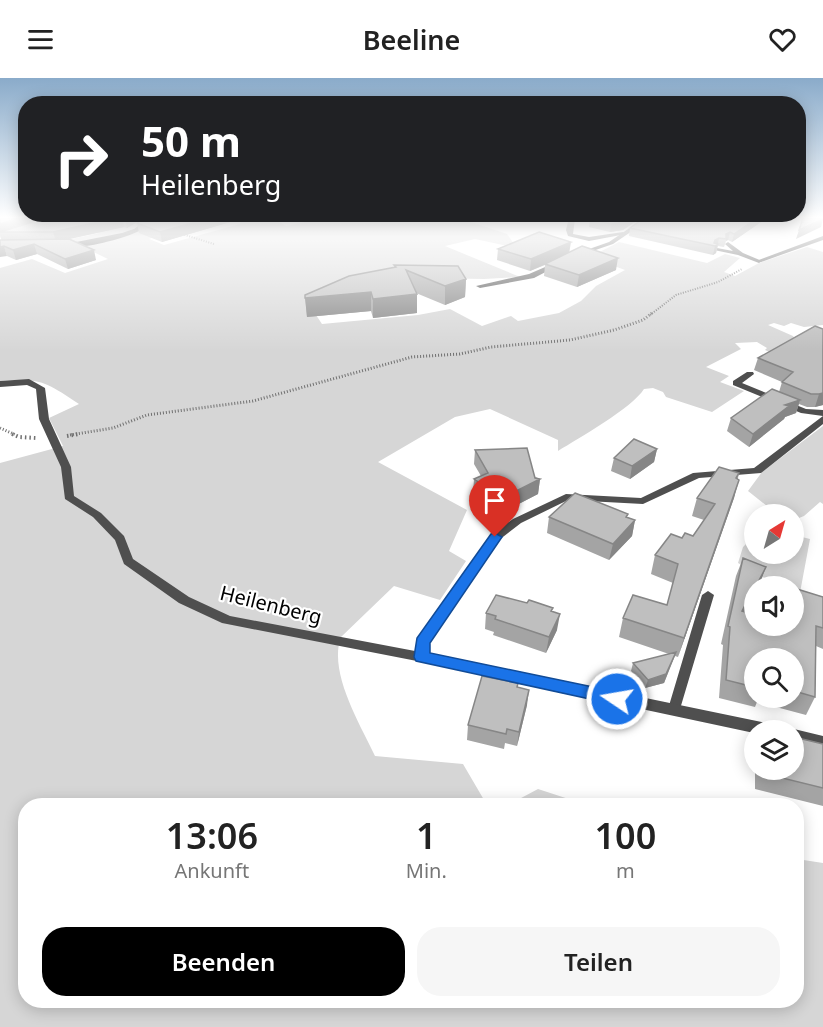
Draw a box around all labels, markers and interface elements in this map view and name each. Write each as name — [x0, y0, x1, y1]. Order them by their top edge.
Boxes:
text: Beeline — [363, 21, 460, 58]
icon: menu — [24, 23, 57, 56]
icon: heart — [766, 23, 799, 56]
text: 50 m — [141, 112, 241, 169]
icon: right — [42, 120, 120, 198]
text: Heilenberg — [141, 166, 281, 203]
pin — [469, 475, 520, 537]
icon: arrive — [478, 484, 511, 517]
north arrow — [744, 504, 804, 564]
map controls — [744, 504, 804, 780]
button: sound — [744, 576, 804, 636]
street label: Heilenberg — [217, 579, 325, 630]
button: search — [744, 648, 804, 708]
position arrow — [585, 667, 649, 731]
button: layers — [744, 720, 804, 780]
text: 13:06 — [166, 811, 258, 860]
text: 1 — [416, 811, 437, 860]
text: 100 — [595, 811, 656, 860]
text: Ankunft — [175, 857, 249, 884]
text: Min. — [406, 857, 447, 884]
text: m — [616, 857, 635, 884]
button: Beenden — [42, 927, 405, 996]
button: Teilen — [417, 927, 780, 996]

